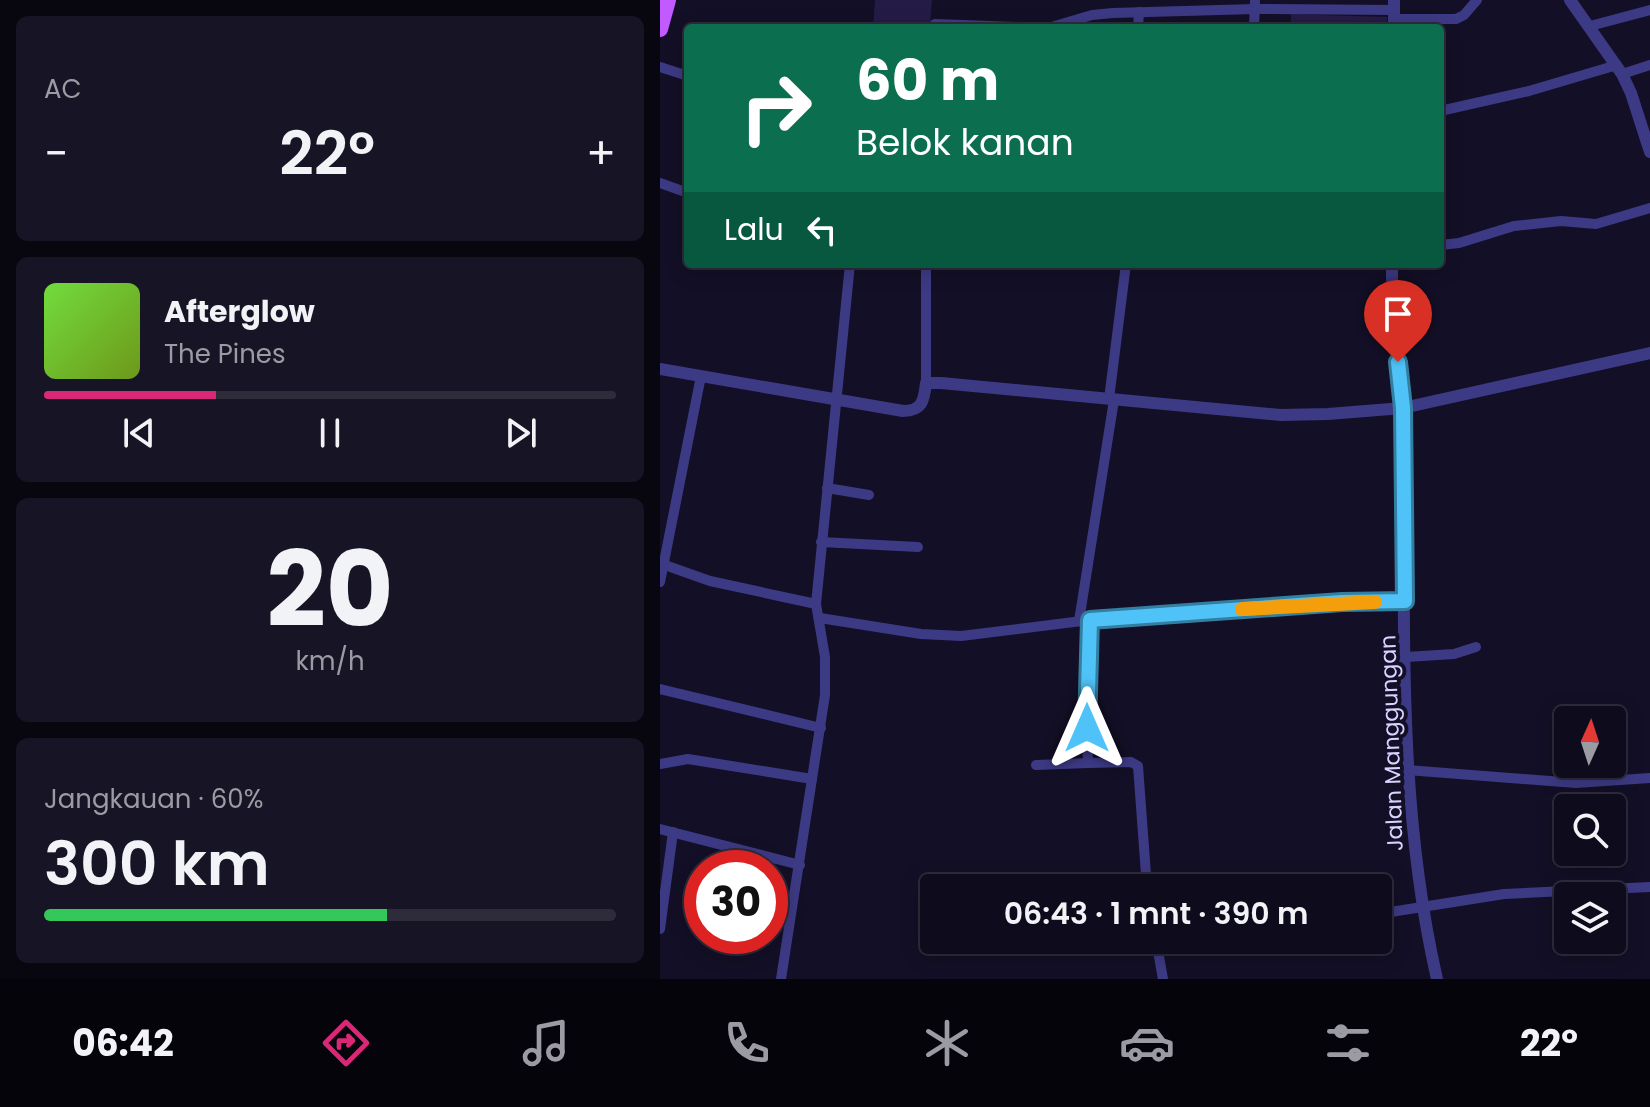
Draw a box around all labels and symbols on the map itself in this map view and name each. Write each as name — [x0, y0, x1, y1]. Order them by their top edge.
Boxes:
pin — [1364, 280, 1432, 362]
street label: Jalan Manggungan — [1372, 634, 1411, 852]
position arrow — [1045, 686, 1129, 770]
north arrow — [1554, 706, 1626, 778]
speed limit sign: 30 — [684, 850, 788, 954]

